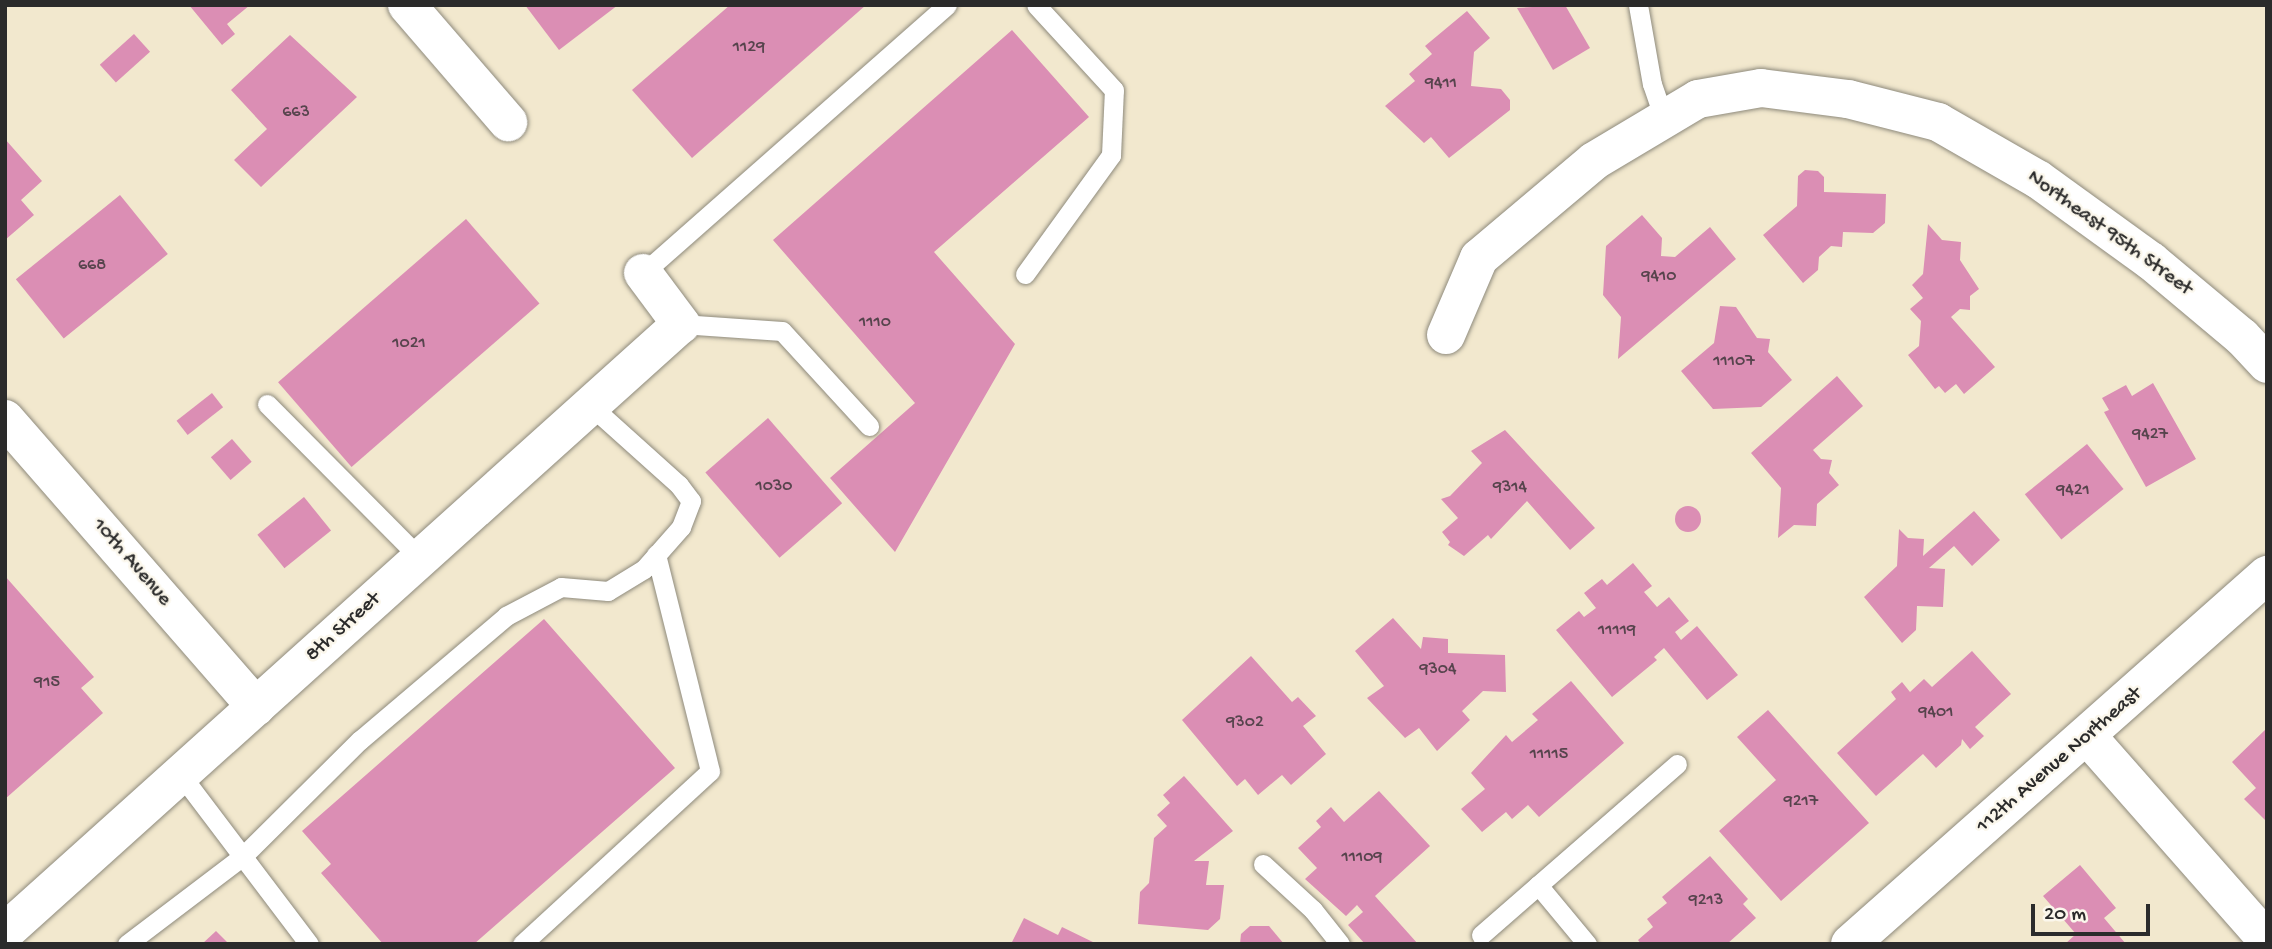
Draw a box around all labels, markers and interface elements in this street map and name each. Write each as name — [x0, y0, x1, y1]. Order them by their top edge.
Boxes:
house number: 1129 — [733, 37, 765, 59]
house number: 9411 — [1425, 73, 1457, 95]
house number: 663 — [282, 102, 310, 124]
street label: Northeast 95th Street — [2021, 166, 2197, 302]
house number: 668 — [78, 255, 106, 277]
house number: 9410 — [1641, 266, 1677, 288]
house number: 1110 — [859, 312, 891, 334]
house number: 1021 — [392, 333, 426, 355]
house number: 11107 — [1713, 351, 1755, 373]
house number: 9427 — [2132, 424, 2168, 446]
house number: 1030 — [755, 476, 793, 498]
house number: 9314 — [1493, 477, 1527, 499]
house number: 9421 — [2056, 480, 2090, 502]
street label: 10th Avenue — [86, 514, 176, 612]
street label: 8th Street — [301, 588, 387, 668]
house number: 11119 — [1598, 620, 1636, 642]
house number: 9304 — [1419, 659, 1457, 681]
house number: 915 — [34, 672, 60, 694]
street label: 112th Avenue Northeast — [1972, 682, 2148, 840]
house number: 9401 — [1918, 702, 1954, 724]
house number: 9302 — [1226, 712, 1264, 734]
house number: 11115 — [1530, 744, 1568, 766]
house number: 9217 — [1784, 791, 1818, 813]
house number: 11109 — [1341, 847, 1383, 869]
house number: 9213 — [1689, 890, 1723, 912]
scale bar — [2034, 890, 2153, 934]
text: 20 m — [2044, 903, 2086, 928]

